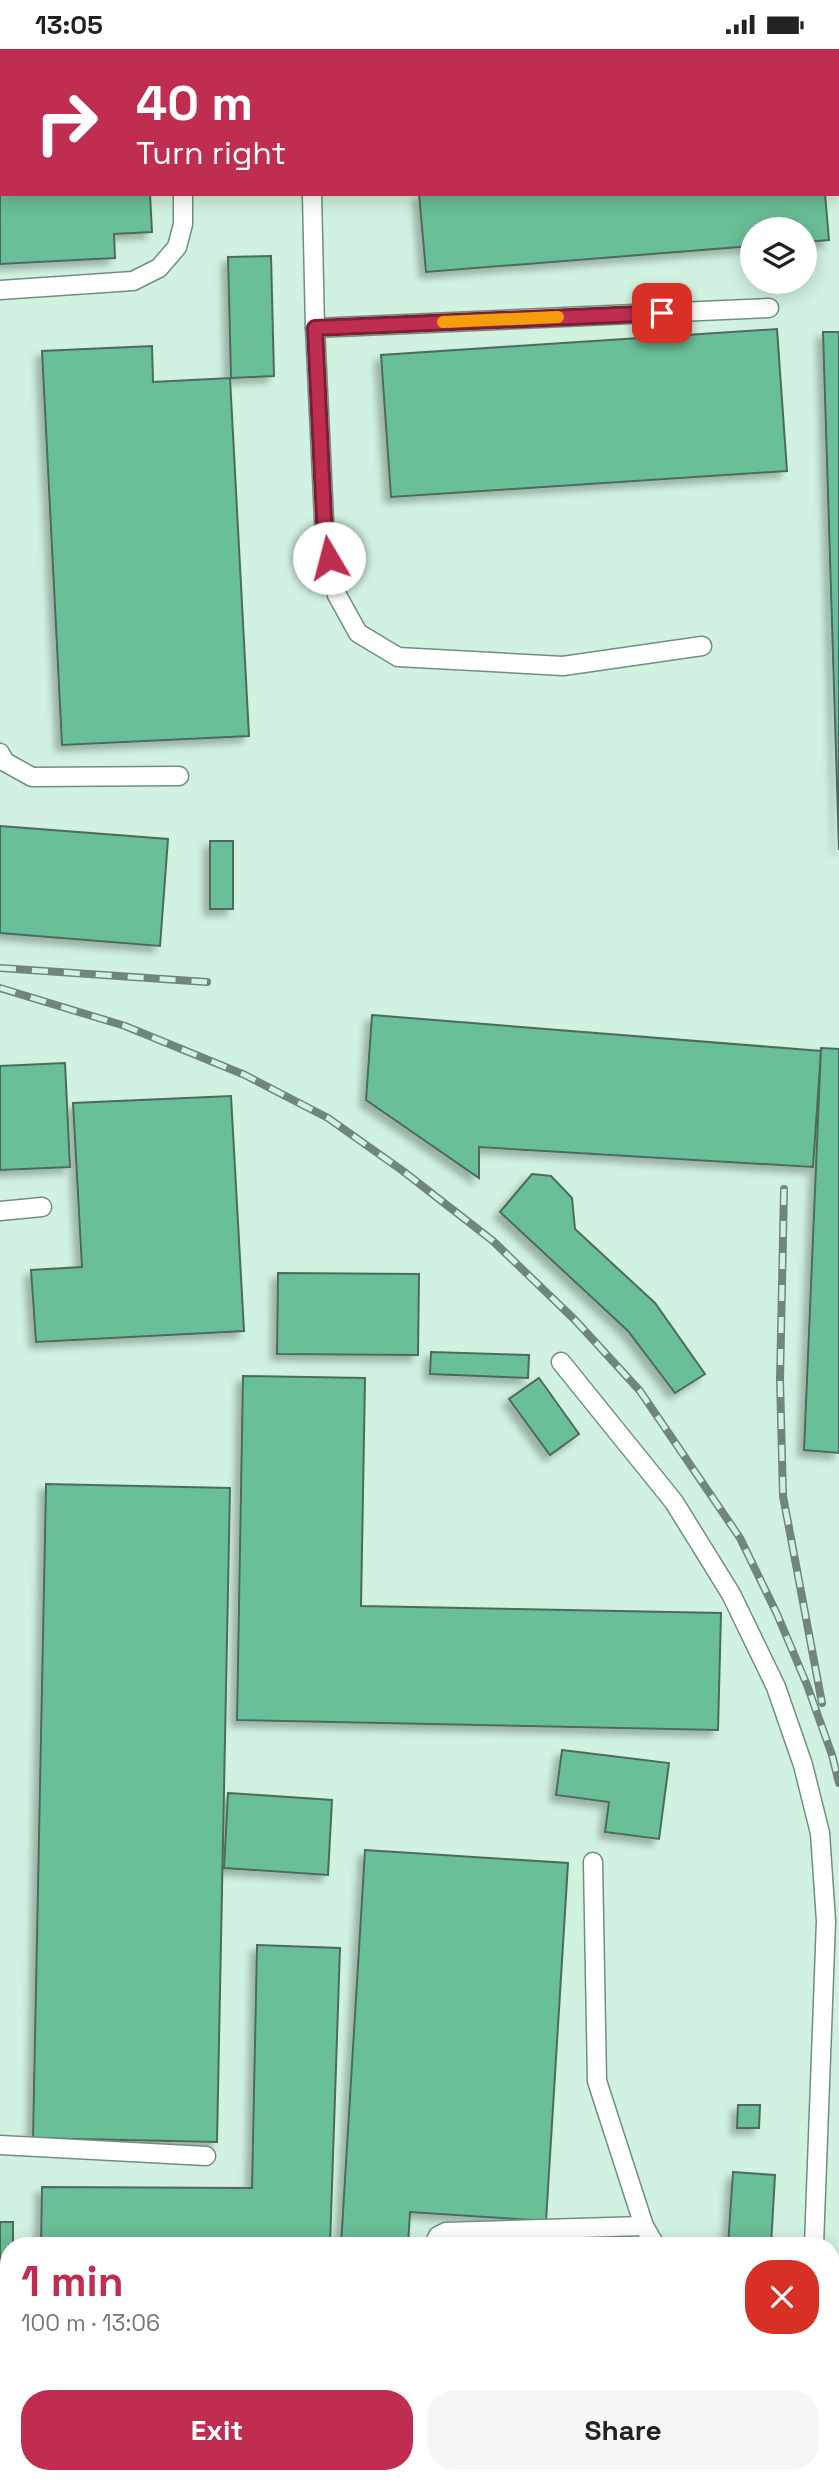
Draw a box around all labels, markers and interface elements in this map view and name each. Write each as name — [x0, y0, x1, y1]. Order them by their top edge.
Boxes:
text: 13:05 — [35, 8, 103, 42]
text: 40 m — [136, 72, 253, 134]
icon: right — [21, 77, 112, 168]
text: Turn right — [136, 133, 286, 173]
map controls — [740, 217, 817, 294]
button: layers — [740, 217, 817, 294]
pin — [632, 283, 692, 343]
icon: arrive — [643, 294, 681, 332]
position arrow — [292, 521, 366, 595]
text: 1 min — [21, 2255, 124, 2308]
button: close — [745, 2260, 819, 2334]
text: 100 m · 13:06 — [21, 2308, 160, 2338]
button: Exit — [21, 2390, 413, 2470]
button: Share — [427, 2390, 819, 2470]

